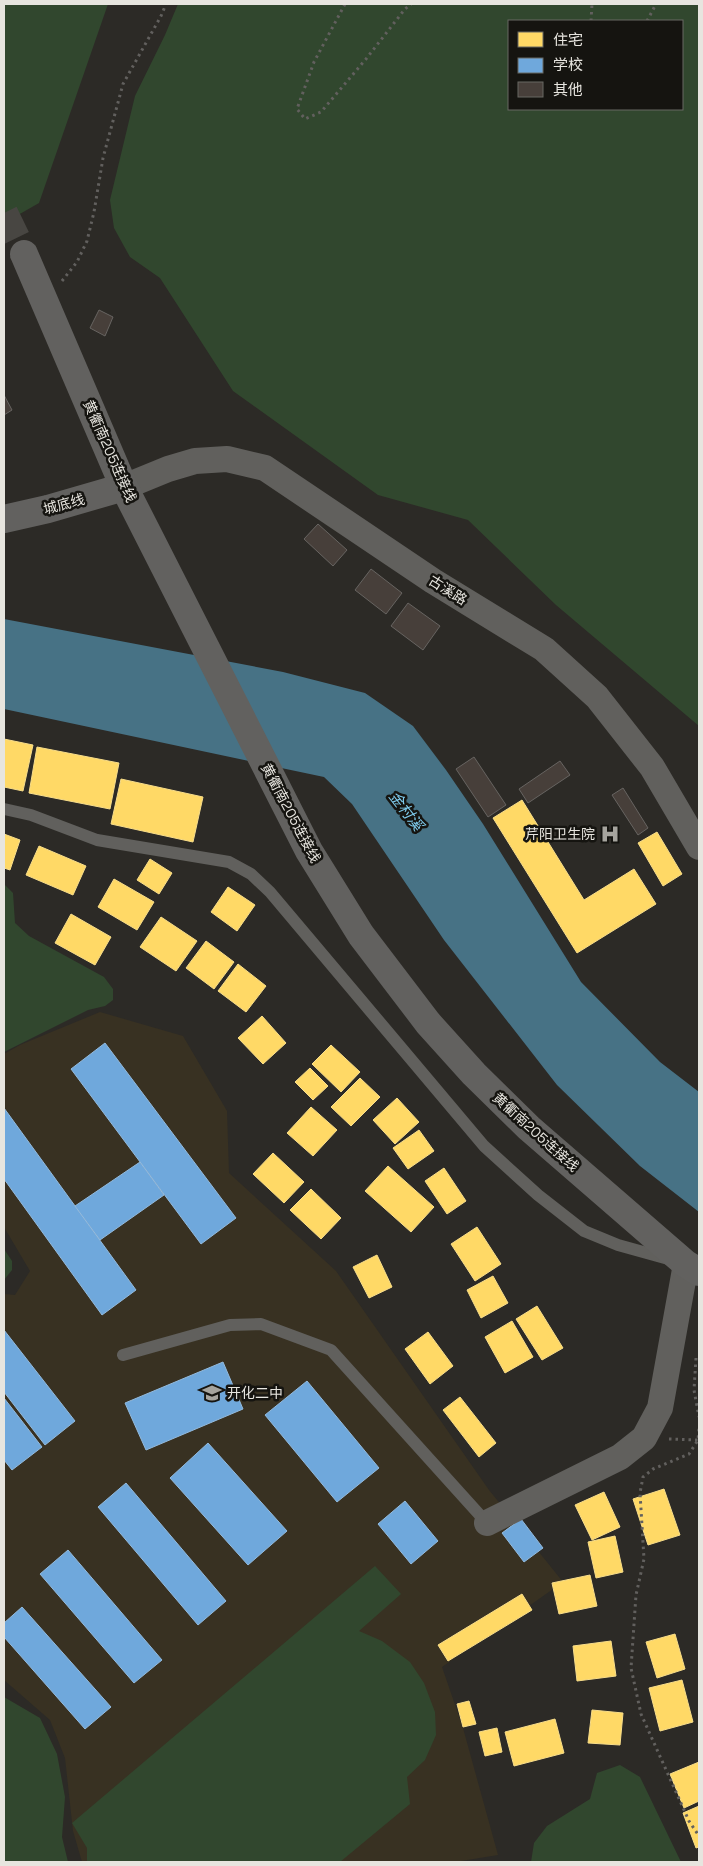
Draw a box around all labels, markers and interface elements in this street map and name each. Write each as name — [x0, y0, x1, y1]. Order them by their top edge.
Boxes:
legend — [508, 20, 683, 110]
text: 住宅 — [553, 30, 583, 49]
text: 学校 — [553, 55, 583, 74]
text: 其他 — [553, 80, 583, 99]
street label: 黄衢南205连接线 — [79, 397, 141, 505]
street label: 城底线 — [41, 490, 87, 518]
street label: 古溪路 — [425, 571, 471, 609]
street label: 黄衢南205连接线 — [257, 760, 325, 866]
water label: 金村溪 — [385, 787, 429, 836]
hospital icon: 芹阳卫生院 — [599, 823, 621, 845]
place label: 芹阳卫生院 — [525, 825, 595, 843]
street label: 黄衢南205连接线 — [489, 1089, 583, 1175]
school or university icon: 开化二中 — [201, 1382, 223, 1404]
place label: 开化二中 — [227, 1384, 283, 1402]

